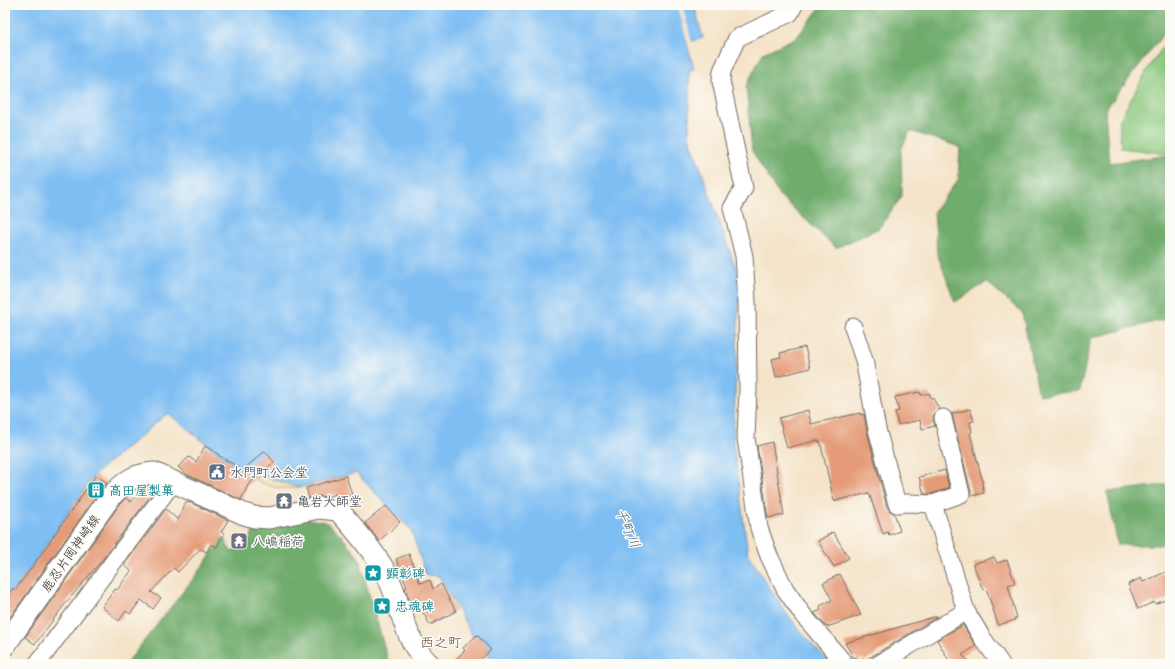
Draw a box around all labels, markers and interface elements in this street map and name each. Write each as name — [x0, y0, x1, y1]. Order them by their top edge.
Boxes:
public building icon: 水門町公会堂 — [207, 462, 227, 482]
place label: 水門町公会堂 — [230, 465, 308, 481]
building icon: 高田屋製菓 — [86, 480, 106, 500]
place label: 高田屋製菓 — [109, 483, 174, 499]
temple icon: 亀岩大師堂 — [274, 491, 294, 511]
place label: 亀岩大師堂 — [297, 494, 362, 510]
water label: 千町川 — [611, 506, 644, 551]
street label: 鹿忍片岡神崎線 — [38, 511, 104, 595]
temple icon: 八嶋稲荷 — [229, 531, 249, 551]
place label: 八嶋稲荷 — [252, 534, 304, 550]
place icon: 顕彰碑 — [363, 563, 383, 583]
place label: 顕彰碑 — [386, 566, 425, 582]
place icon: 忠魂碑 — [372, 596, 392, 616]
place label: 忠魂碑 — [395, 599, 434, 615]
district label: 西之町 — [420, 634, 462, 651]

